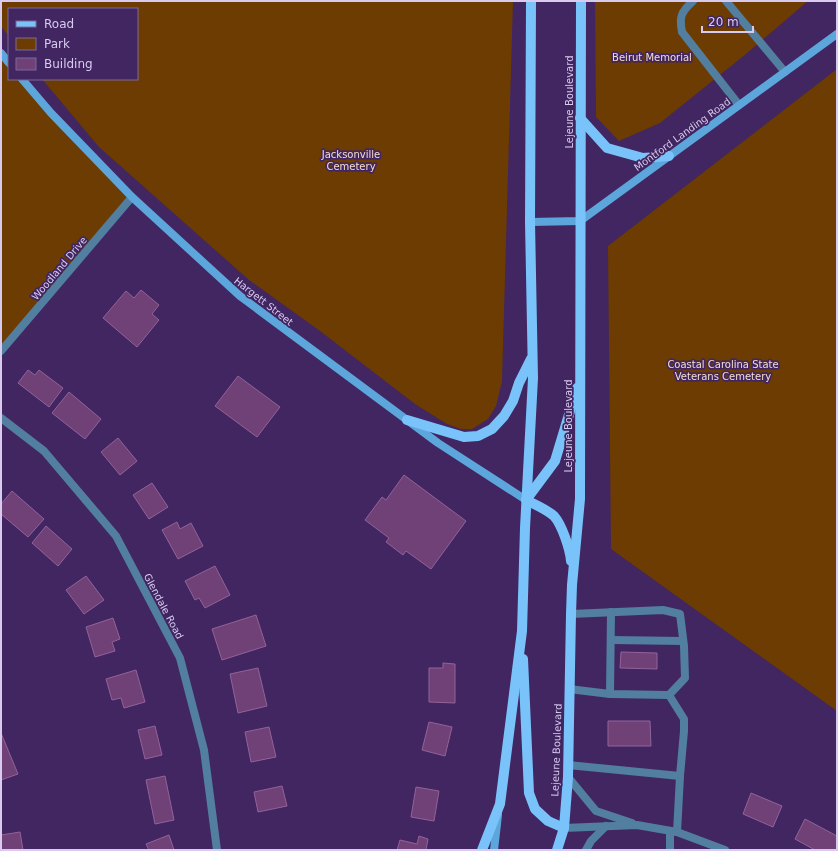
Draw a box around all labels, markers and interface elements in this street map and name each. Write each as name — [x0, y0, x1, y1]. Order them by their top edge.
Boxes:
legend — [8, 8, 138, 80]
scale bar — [702, 8, 753, 34]
text: 20 m — [708, 15, 739, 29]
text: Road — [44, 17, 74, 31]
text: Park — [44, 37, 70, 51]
park label: Beirut Memorial — [612, 52, 692, 63]
street label: Lejeune Boulevard — [564, 55, 575, 149]
text: Building — [44, 57, 93, 71]
street label: Montford Landing Road — [632, 96, 733, 173]
park label: Jacksonville Cemetery — [321, 149, 380, 172]
street label: Woodland Drive — [30, 234, 89, 302]
street label: Hargett Street — [232, 275, 295, 328]
park label: Coastal Carolina State Veterans Cemetery — [667, 359, 779, 382]
street label: Lejeune Boulevard — [563, 379, 574, 473]
street label: Glendale Road — [142, 572, 185, 641]
street label: Lejeune Boulevard — [549, 703, 564, 797]

